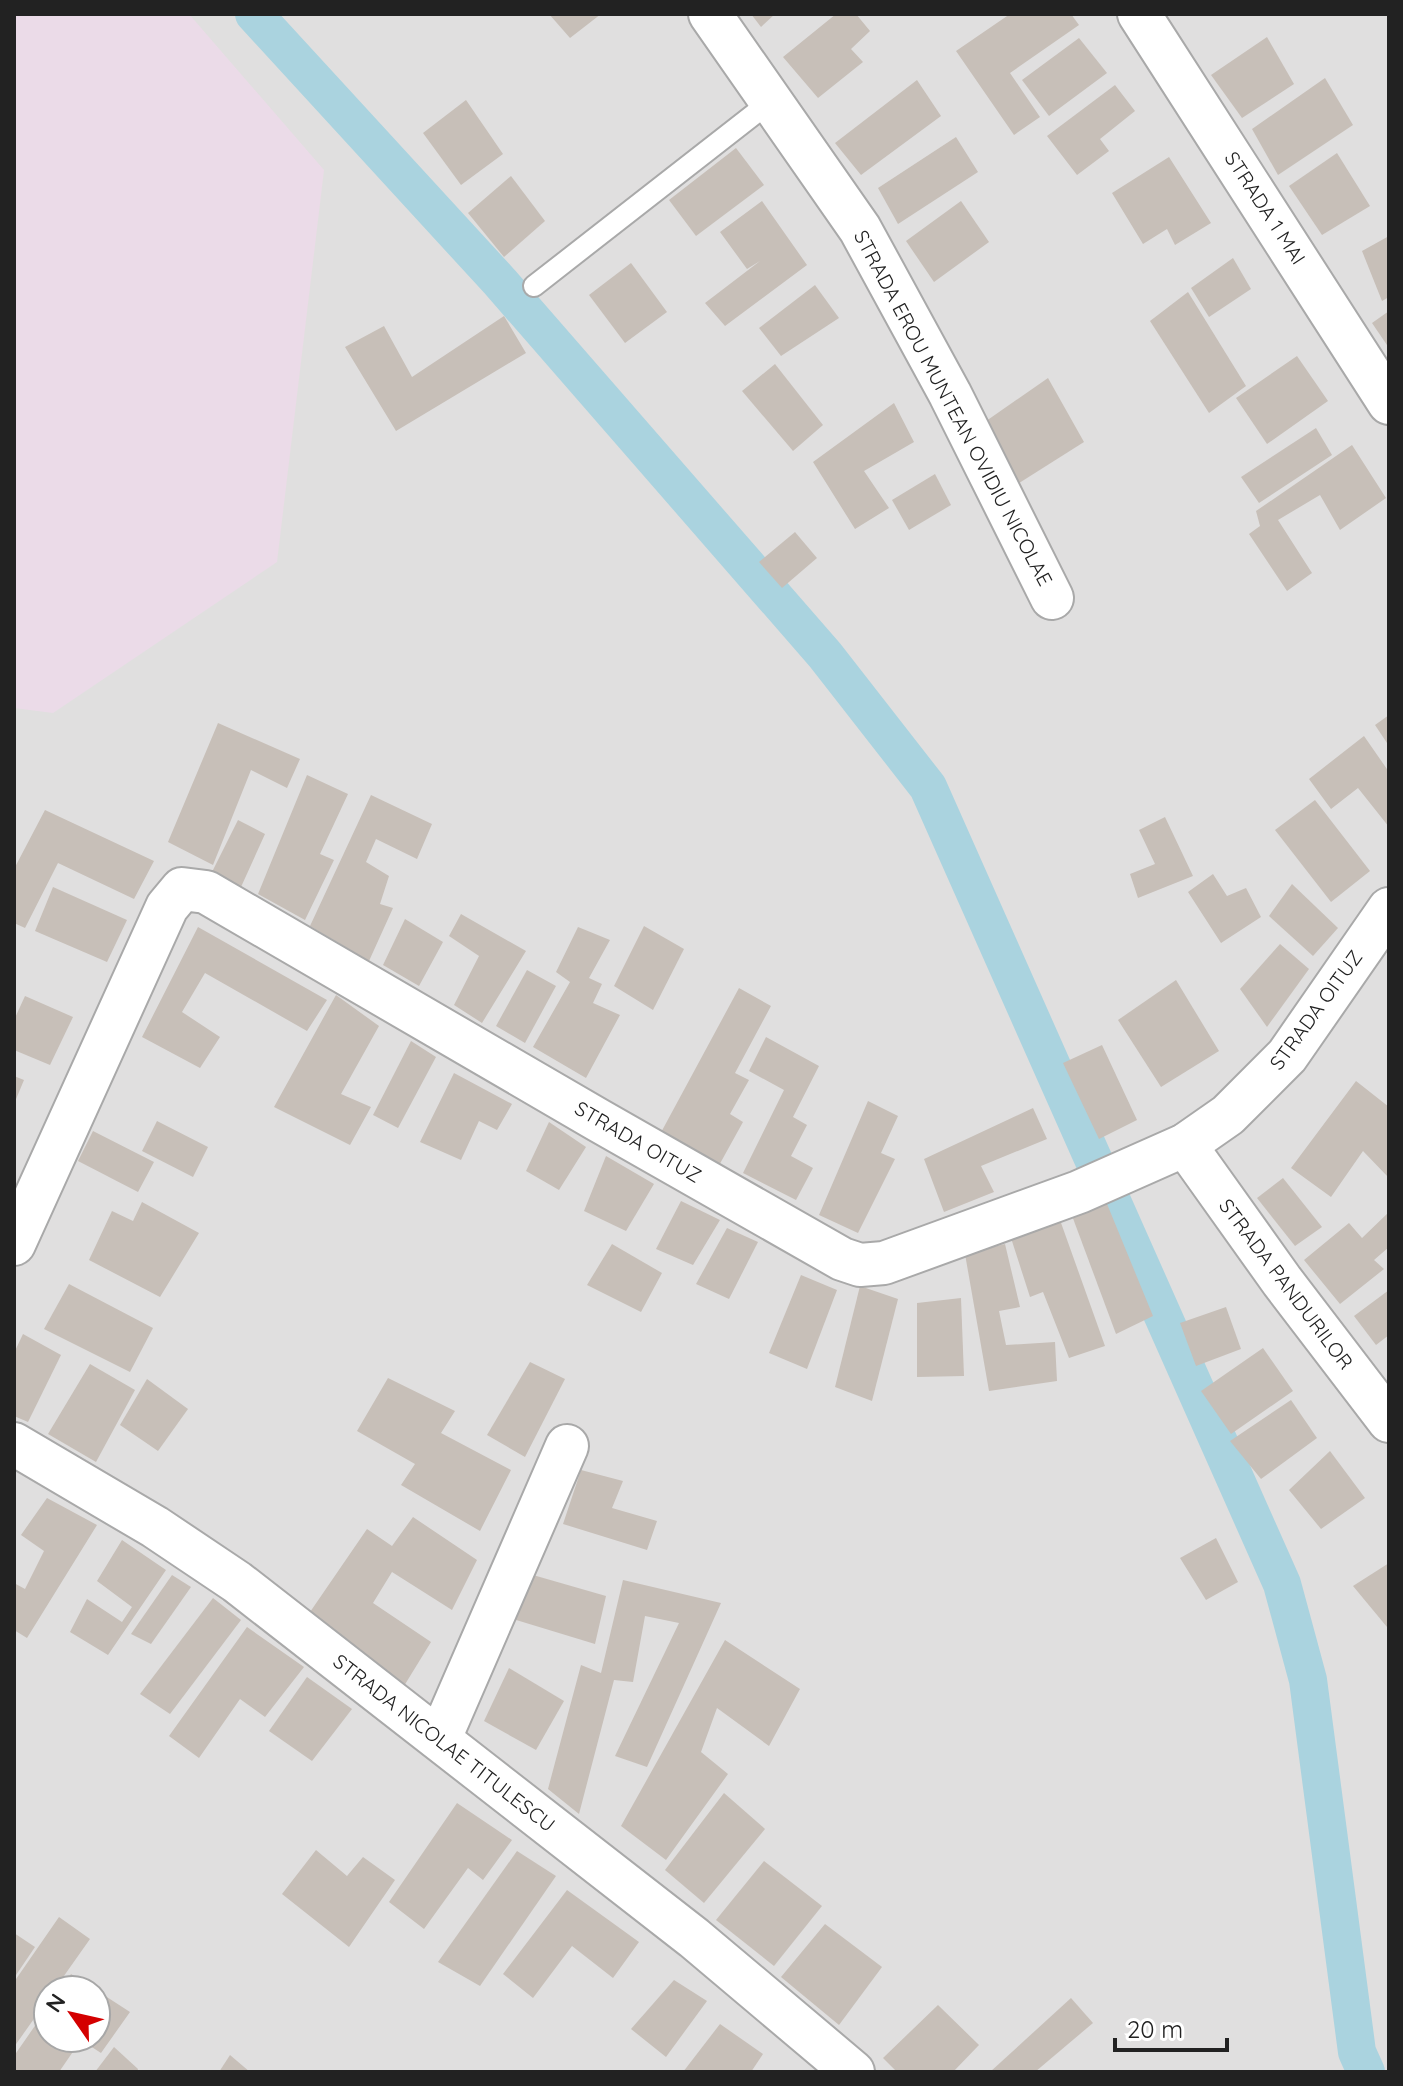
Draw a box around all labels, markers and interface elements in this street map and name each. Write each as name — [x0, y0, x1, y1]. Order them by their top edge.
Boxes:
street label: STRADA 1 MAI — [1220, 147, 1311, 269]
street label: STRADA EROU MUNTEAN OVIDIU NICOLAE — [849, 226, 1058, 590]
street label: STRADA OITUZ — [1264, 945, 1367, 1074]
street label: STRADA OITUZ — [571, 1095, 706, 1188]
street label: STRADA PANDURILOR — [1214, 1193, 1359, 1374]
street label: STRADA NICOLAE TITULESCU — [328, 1648, 560, 1837]
north arrow — [32, 1974, 112, 2054]
text: N — [39, 1988, 72, 2017]
scale bar — [1115, 2002, 1227, 2052]
text: 20 m — [1127, 2014, 1183, 2044]

